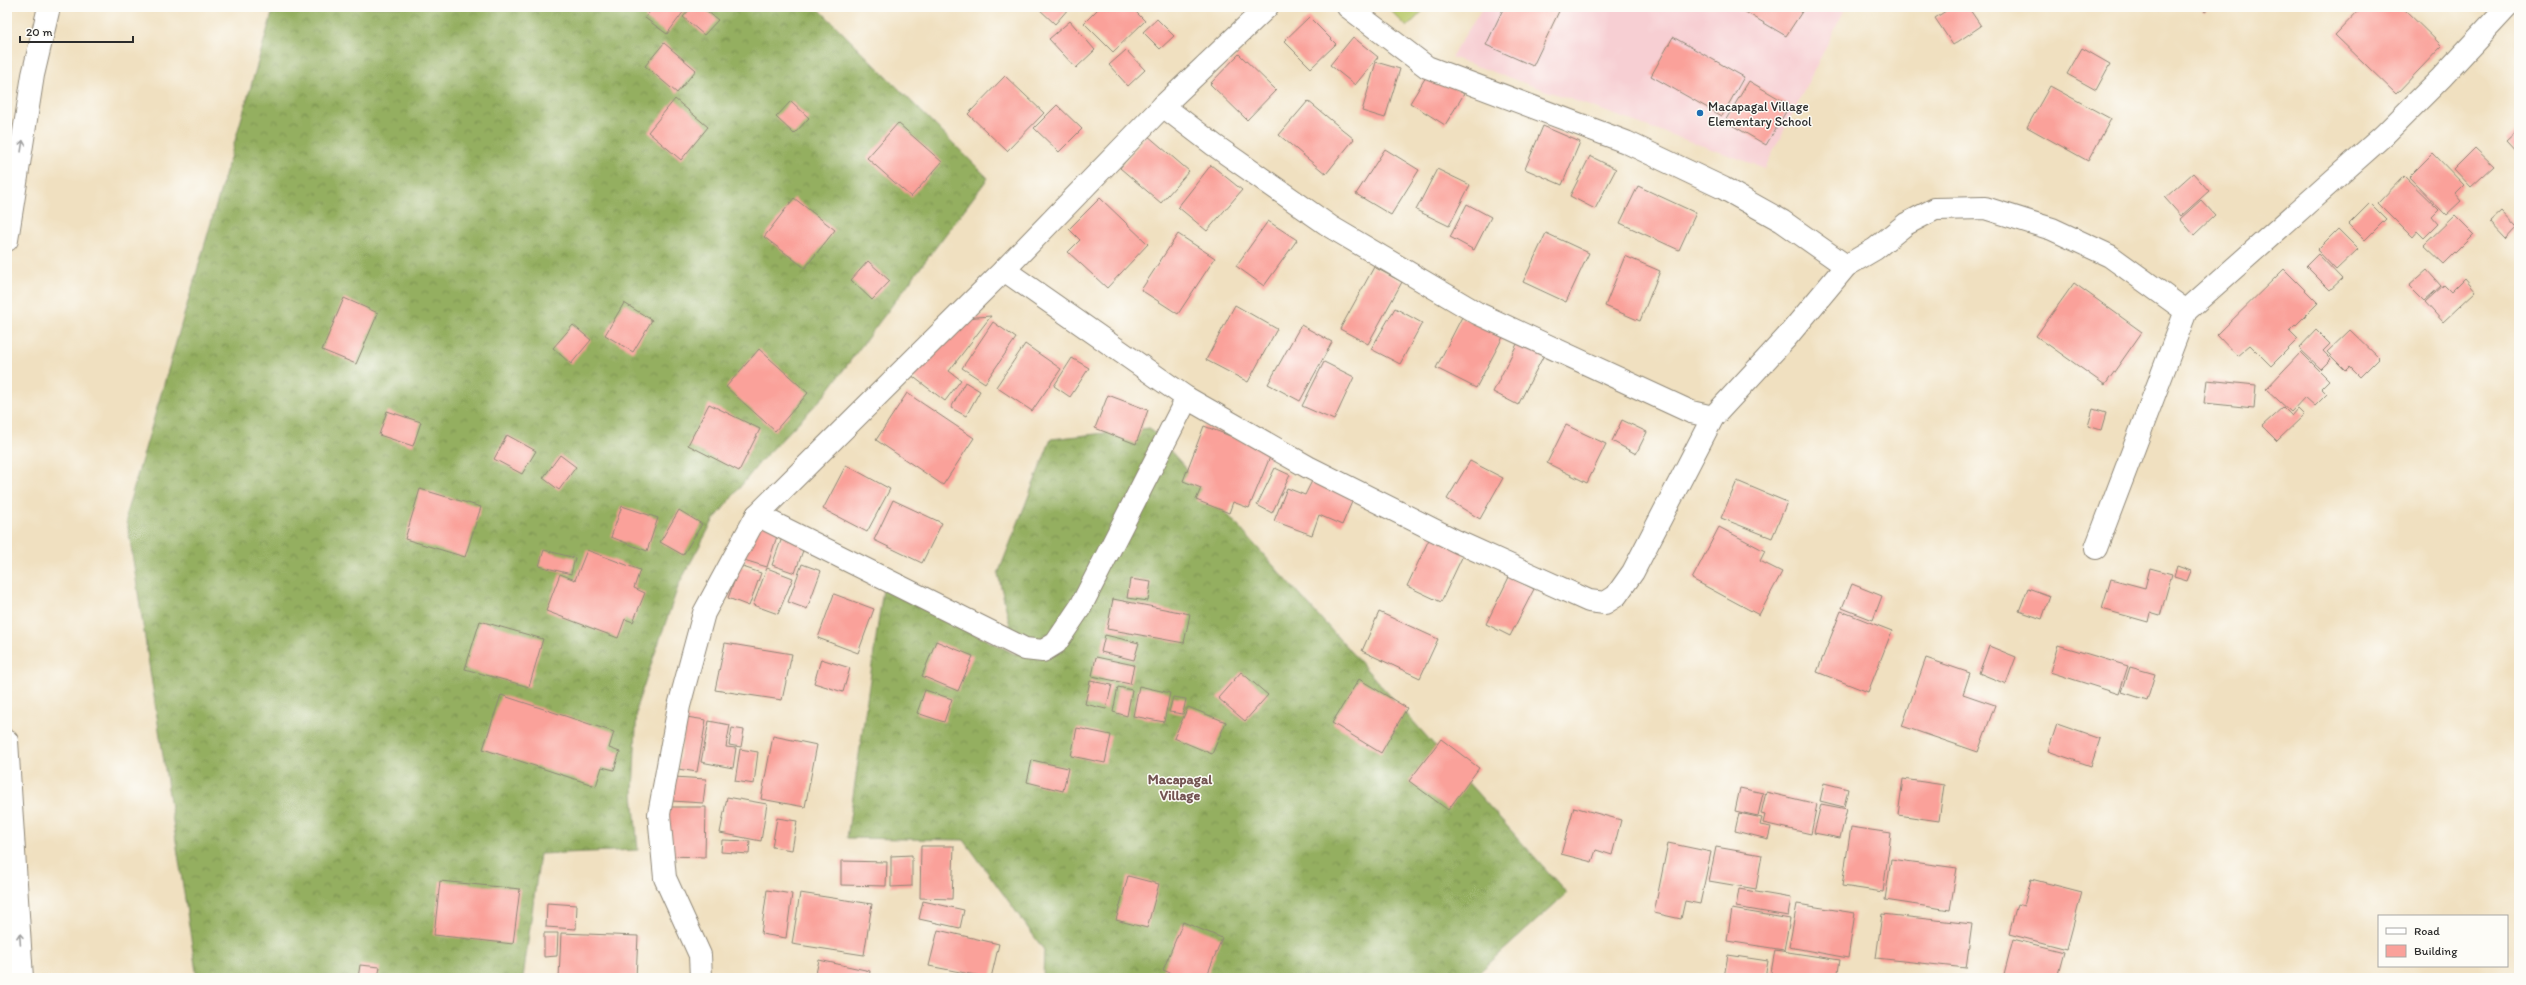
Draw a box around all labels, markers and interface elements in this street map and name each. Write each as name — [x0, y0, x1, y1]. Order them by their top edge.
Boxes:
scale bar — [20, 18, 133, 44]
text: 20 m — [26, 25, 53, 39]
place label: Macapagal Village Elementary School — [1708, 99, 1812, 129]
marker: Macapagal Village Elementary School — [1695, 108, 1705, 118]
one-way arrow — [18, 140, 26, 153]
district label: Macapagal Village — [1148, 771, 1213, 804]
legend — [2378, 915, 2508, 967]
text: Road — [2414, 924, 2440, 938]
one-way arrow — [16, 933, 23, 946]
text: Building — [2414, 944, 2458, 958]

